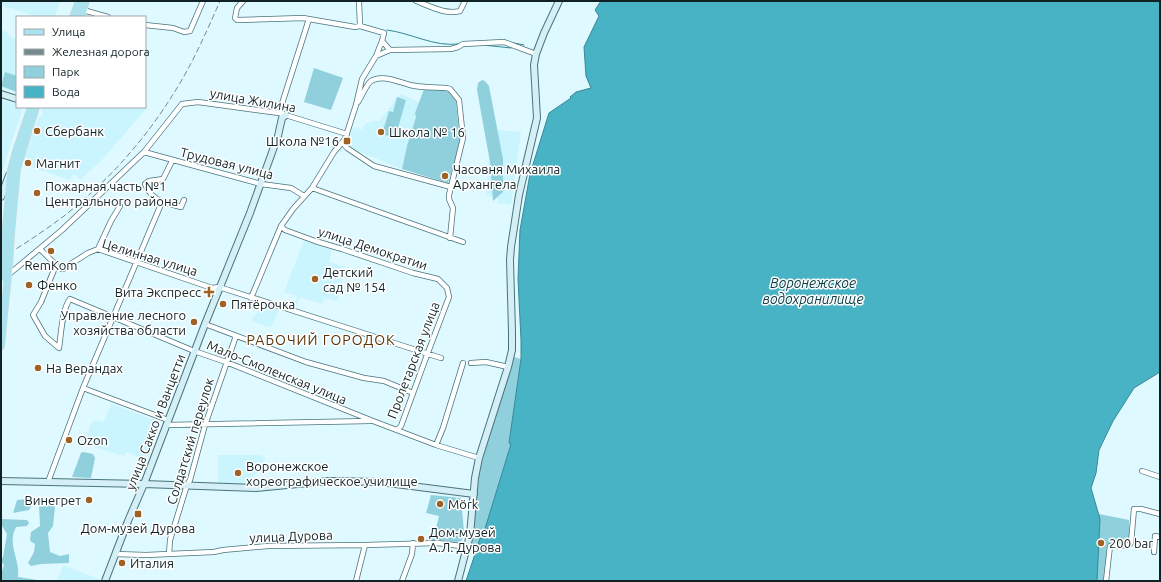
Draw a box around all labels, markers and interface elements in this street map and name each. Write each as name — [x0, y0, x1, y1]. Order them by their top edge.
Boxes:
legend — [16, 16, 146, 108]
text: Улица — [52, 25, 85, 38]
text: Железная дорога — [52, 45, 150, 58]
text: Парк — [52, 65, 80, 78]
text: Вода — [52, 85, 80, 98]
street label: улица Жилина — [209, 86, 297, 114]
place label: Сбербанк — [45, 124, 104, 138]
place label: Школа № 16 — [389, 125, 465, 139]
marker: Сбербанк — [32, 126, 42, 136]
marker: Школа № 16 — [376, 127, 386, 137]
place label: Школа №16 — [266, 134, 339, 148]
marker: Школа №16 — [342, 136, 352, 146]
street label: Трудовая улица — [179, 145, 275, 181]
place label: Магнит — [36, 156, 81, 170]
marker: Магнит — [23, 158, 33, 168]
place label: Часовня Михаила Архангела — [453, 162, 560, 191]
marker: Часовня Михаила Архангела — [440, 171, 450, 181]
place label: Пожарная часть №1 Центрального района — [45, 179, 178, 208]
marker: Пожарная часть №1 Центрального района — [32, 188, 42, 198]
street label: улица Демократии — [317, 224, 429, 272]
street label: Целинная улица — [101, 236, 199, 278]
marker: RemKom — [46, 246, 56, 256]
place label: RemKom — [24, 258, 78, 272]
place label: Детский сад № 154 — [323, 265, 386, 294]
marker: Детский сад № 154 — [310, 274, 320, 284]
water label: Воронежское водохранилище — [762, 275, 864, 307]
place label: Фенко — [37, 278, 77, 292]
marker: Фенко — [24, 280, 34, 290]
place label: Вита Экспресс — [115, 285, 201, 299]
marker: Вита Экспресс — [204, 287, 214, 297]
place label: Пятёрочка — [231, 297, 295, 311]
marker: Пятёрочка — [218, 299, 228, 309]
street label: Пролетарская улица — [384, 300, 442, 420]
place label: Управление лесного хозяйства области — [61, 308, 186, 337]
marker: Управление лесного хозяйства области — [189, 317, 199, 327]
district label: РАБОЧИЙ ГОРОДОК — [246, 331, 396, 348]
street label: Мало-Смоленская улица — [205, 337, 349, 407]
street label: улица Сакко и Ванцетти — [123, 352, 187, 492]
place label: На Верандах — [46, 361, 123, 375]
marker: На Верандах — [33, 363, 43, 373]
street label: Солдатский переулок — [164, 376, 216, 506]
place label: Ozon — [77, 433, 108, 447]
marker: Ozon — [64, 435, 74, 445]
place label: Воронежское хореографическое училище — [246, 459, 418, 488]
marker: Воронежское хореографическое училище — [233, 468, 243, 478]
place label: Винегрет — [24, 493, 81, 507]
marker: Винегрет — [84, 495, 94, 505]
place label: Mörk — [448, 497, 479, 511]
marker: Mörk — [435, 499, 445, 509]
marker: Дом-музей Дурова — [133, 509, 143, 519]
place label: Дом-музей Дурова — [81, 521, 195, 535]
place label: Дом-музей А.Л. Дурова — [429, 525, 501, 554]
street label: улица Дурова — [249, 528, 333, 544]
marker: Дом-музей А.Л. Дурова — [416, 534, 426, 544]
place label: 200 bar — [1109, 536, 1153, 550]
marker: 200 bar — [1096, 538, 1106, 548]
place label: Италия — [130, 556, 174, 570]
marker: Италия — [117, 558, 127, 568]

